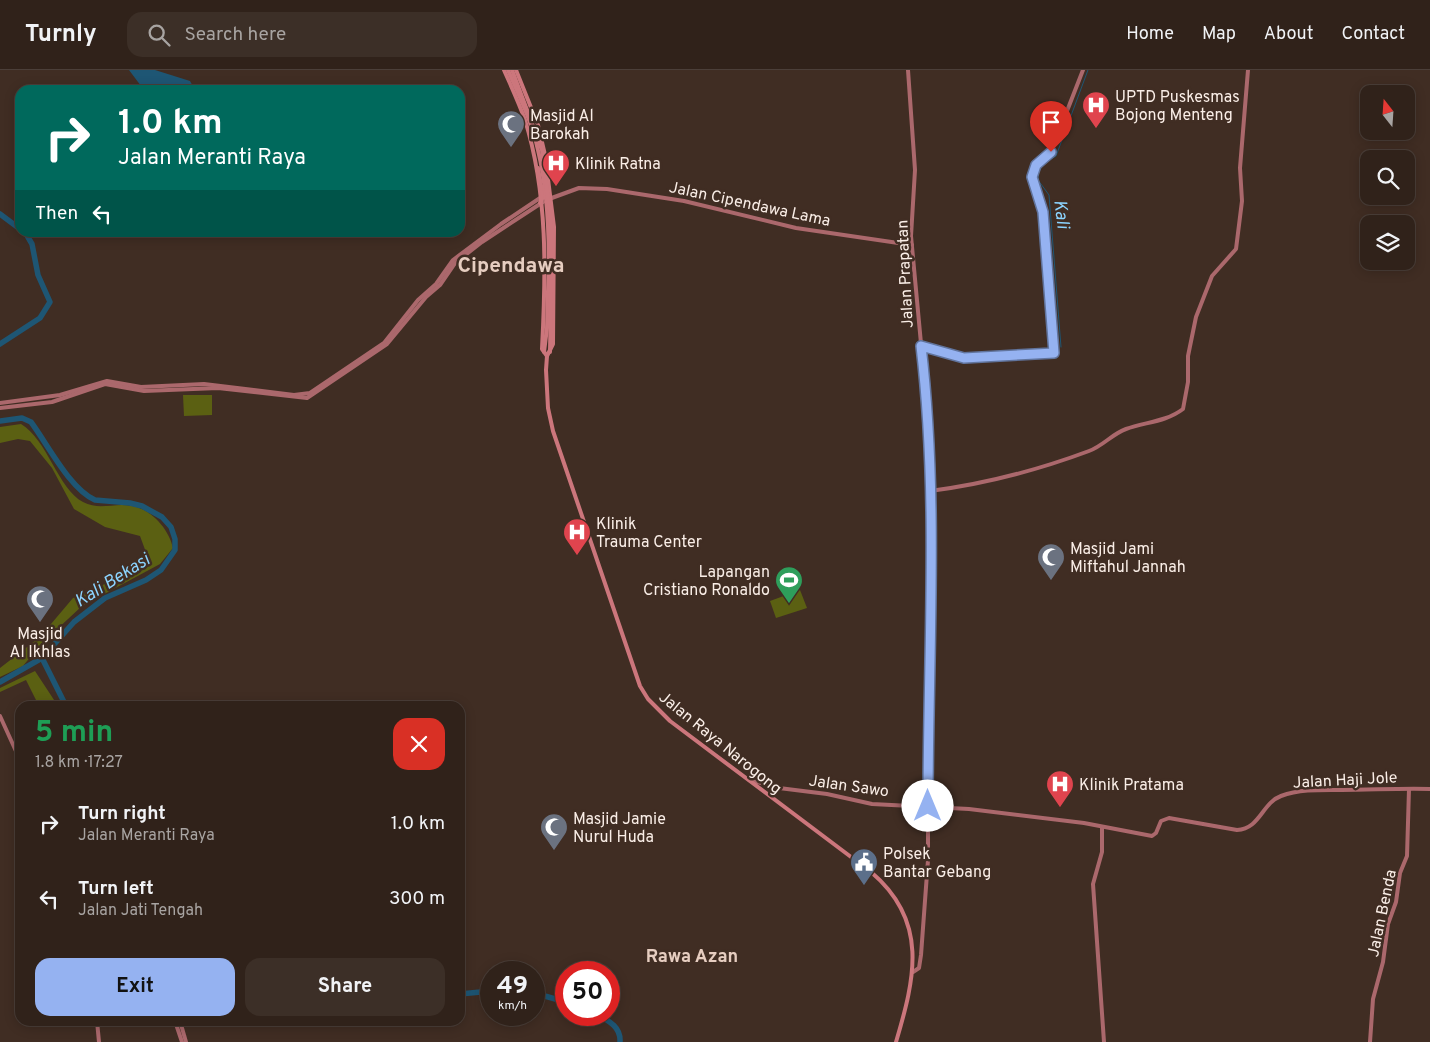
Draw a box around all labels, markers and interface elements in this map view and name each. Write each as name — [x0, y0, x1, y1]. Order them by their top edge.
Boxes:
search box — [127, 12, 477, 57]
text: Turnly — [25, 20, 97, 50]
icon: search — [145, 21, 173, 49]
text: Search here — [185, 23, 286, 47]
text: Home — [1126, 23, 1174, 46]
text: Map — [1202, 23, 1236, 46]
text: About — [1264, 23, 1313, 46]
text: Contact — [1341, 23, 1405, 46]
north arrow — [1360, 85, 1415, 140]
map controls — [1360, 85, 1415, 270]
place label: UPTD Puskesmas Bojong Menteng — [1115, 88, 1240, 126]
hospital icon: UPTD Puskesmas Bojong Menteng — [1081, 90, 1111, 129]
pin — [1030, 101, 1072, 152]
text: 1.0 km — [118, 102, 223, 146]
icon: right — [35, 105, 100, 170]
place label: Masjid Al Barokah — [530, 107, 594, 145]
icon: arrive — [1037, 108, 1065, 136]
mosque icon: Masjid Al Barokah — [496, 109, 526, 148]
text: Jalan Meranti Raya — [118, 145, 306, 172]
hospital icon: Klinik Ratna — [541, 148, 571, 187]
button: search — [1360, 150, 1415, 205]
place label: Klinik Ratna — [575, 155, 661, 175]
street label: Jalan Cipendawa Lama — [667, 178, 832, 232]
water label: Kali — [1047, 198, 1074, 232]
icon: left — [88, 200, 116, 228]
text: Then — [35, 202, 78, 226]
button: layers — [1360, 215, 1415, 270]
street label: Jalan Prapatan — [893, 219, 919, 329]
district label: Cipendawa — [458, 253, 564, 280]
place label: Klinik Trauma Center — [596, 515, 702, 553]
hospital icon: Klinik Trauma Center — [562, 517, 592, 556]
place label: Masjid Jami Miftahul Jannah — [1070, 540, 1186, 578]
mosque icon: Masjid Jami Miftahul Jannah — [1036, 542, 1066, 581]
water label: Kali Bekasi — [71, 548, 156, 613]
place label: Lapangan Cristiano Ronaldo — [643, 563, 770, 601]
sports icon: Lapangan Cristiano Ronaldo — [774, 565, 804, 604]
mosque icon: Masjid Al Ikhlas — [25, 584, 55, 623]
place label: Masjid Al Ikhlas — [10, 625, 70, 663]
street label: Jalan Raya Narogong — [654, 688, 785, 799]
text: 5 min — [35, 715, 113, 752]
button: close — [393, 718, 445, 770]
text: 1.8 km · 17:27 — [35, 753, 123, 773]
street label: Jalan Haji Jole — [1292, 768, 1398, 794]
hospital icon: Klinik Pratama — [1045, 769, 1075, 808]
street label: Jalan Sawo — [807, 771, 890, 803]
place label: Klinik Pratama — [1079, 776, 1184, 796]
position arrow — [901, 779, 953, 831]
text: Turn right — [78, 802, 166, 826]
icon: right — [35, 810, 63, 838]
place label: Masjid Jamie Nurul Huda — [573, 810, 666, 848]
text: 1.0 km — [391, 812, 445, 836]
mosque icon: Masjid Jamie Nurul Huda — [539, 812, 569, 851]
text: Jalan Meranti Raya — [78, 826, 215, 846]
place label: Polsek Bantar Gebang — [883, 845, 991, 883]
public building icon: Polsek Bantar Gebang — [849, 847, 879, 886]
street label: Jalan Benda — [1364, 868, 1402, 959]
text: Turn left — [78, 877, 154, 901]
icon: left — [35, 885, 63, 913]
text: 300 m — [389, 887, 445, 911]
text: Jalan Jati Tengah — [78, 901, 203, 921]
district label: Rawa Azan — [646, 946, 738, 969]
button: Exit — [35, 958, 235, 1016]
button: Share — [245, 958, 445, 1016]
speed limit sign: 50 — [555, 961, 620, 1026]
text: 49 — [497, 971, 528, 1003]
text: km/h — [498, 998, 527, 1014]

